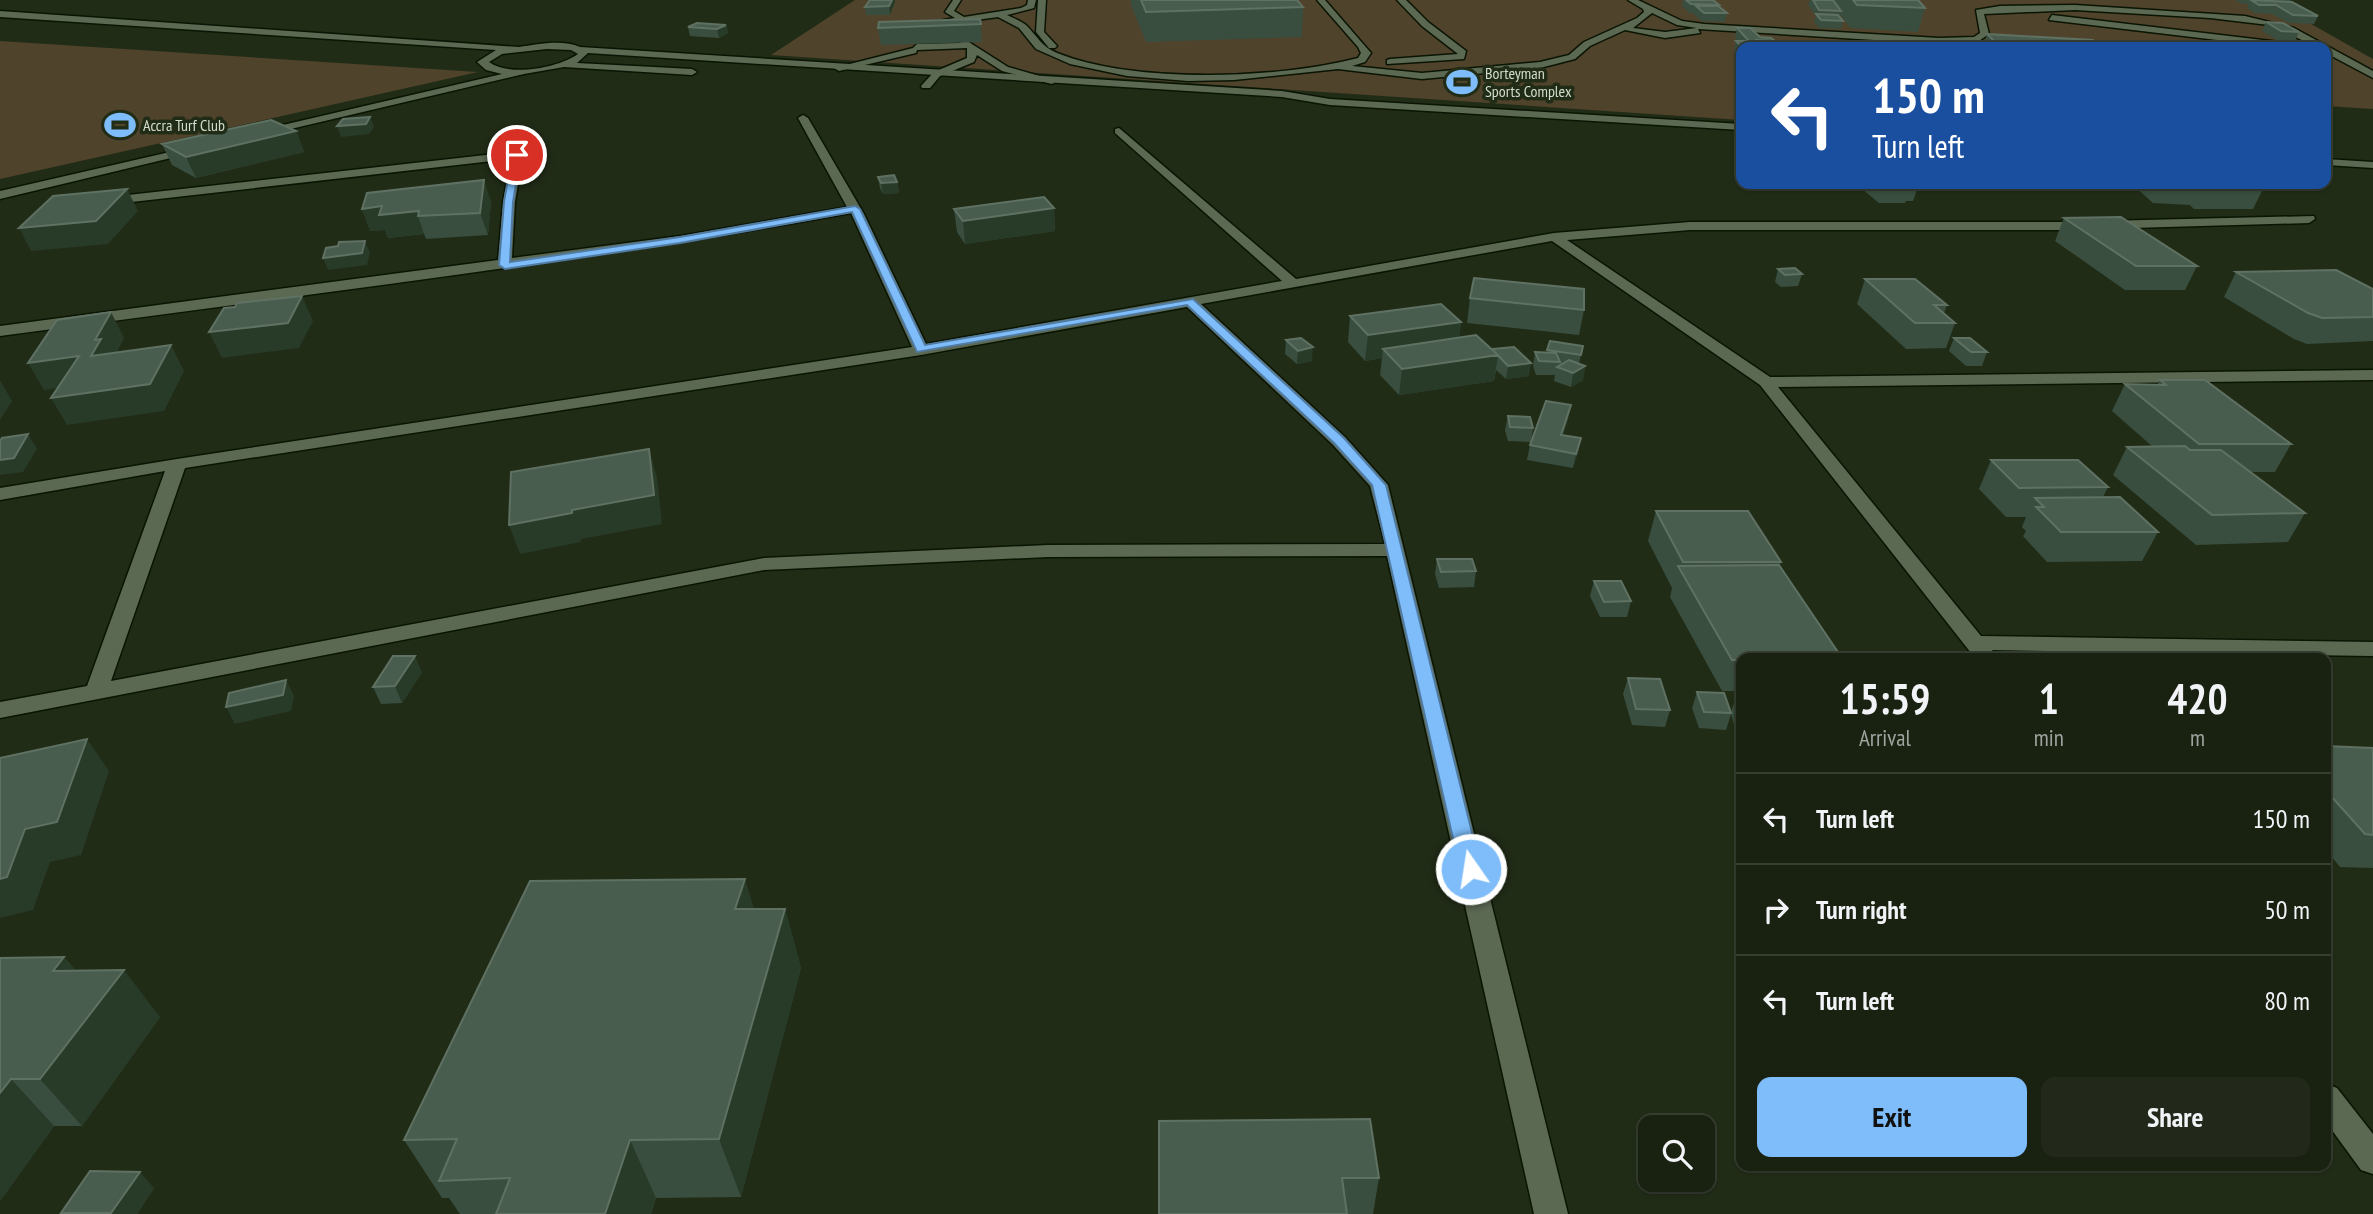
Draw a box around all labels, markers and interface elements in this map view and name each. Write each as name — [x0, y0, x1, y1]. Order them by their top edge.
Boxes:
place label: Borteyman Sports Complex — [1485, 63, 1572, 101]
text: 150 m — [1872, 63, 1985, 127]
sports icon: Borteyman Sports Complex — [1445, 65, 1479, 99]
icon: left — [1757, 70, 1848, 161]
sports icon: Accra Turf Club — [103, 108, 137, 142]
place label: Accra Turf Club — [143, 115, 225, 135]
pin — [487, 125, 547, 185]
text: Turn left — [1872, 125, 1964, 167]
icon: arrive — [498, 136, 536, 174]
text: 15:59 — [1839, 671, 1930, 726]
text: 1 — [2039, 671, 2059, 726]
text: 420 — [2167, 671, 2228, 726]
text: Arrival — [1859, 723, 1911, 752]
text: min — [2034, 723, 2064, 752]
text: m — [2190, 723, 2205, 752]
icon: left — [1757, 800, 1795, 838]
text: Turn left — [1816, 802, 1894, 835]
text: 150 m — [2252, 802, 2310, 835]
position arrow — [1434, 832, 1508, 906]
icon: right — [1757, 891, 1795, 929]
text: Turn right — [1816, 893, 1907, 926]
text: 50 m — [2264, 893, 2310, 926]
icon: left — [1757, 982, 1795, 1020]
text: Turn left — [1816, 984, 1894, 1017]
text: 80 m — [2264, 984, 2310, 1017]
button: Exit — [1757, 1077, 2027, 1157]
button: Share — [2041, 1077, 2310, 1157]
map controls — [1638, 1115, 1715, 1192]
button: search — [1638, 1115, 1715, 1192]

